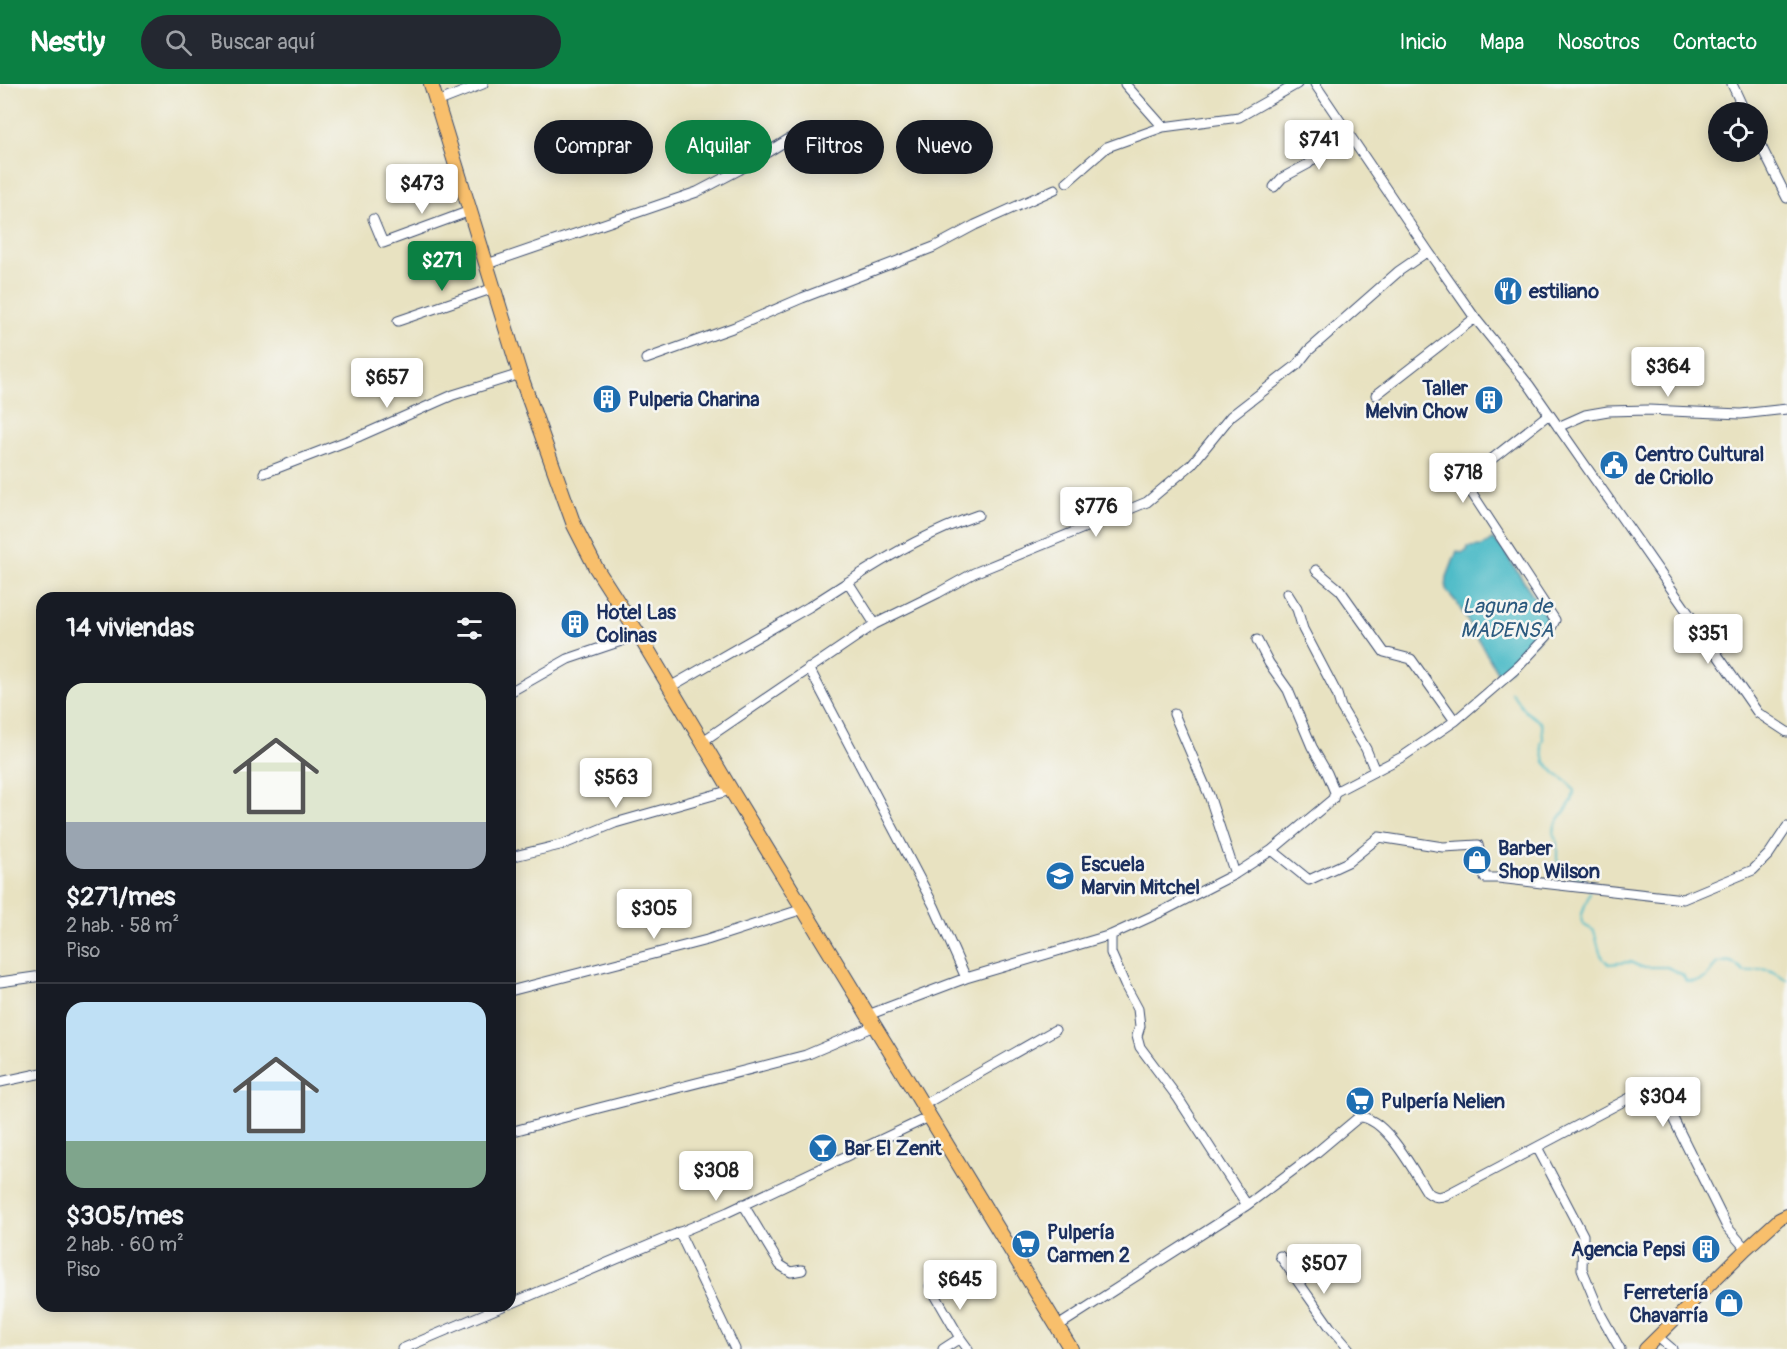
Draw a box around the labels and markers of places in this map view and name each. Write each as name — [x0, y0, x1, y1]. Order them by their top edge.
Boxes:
pin: $741 — [1283, 120, 1355, 171]
pin: $473 — [386, 164, 458, 215]
pin: $271 — [406, 241, 478, 292]
restaurant icon: estiliano — [1492, 275, 1524, 307]
place label: estiliano — [1528, 279, 1599, 304]
pin: $364 — [1632, 347, 1704, 398]
pin: $657 — [351, 358, 423, 409]
place label: Taller Melvin Chow — [1365, 376, 1469, 424]
building icon: Pulperia Charina — [591, 383, 623, 415]
building icon: Taller Melvin Chow — [1473, 384, 1505, 416]
place label: Pulperia Charina — [628, 387, 760, 412]
place label: Centro Cultural de Criollo — [1635, 442, 1764, 490]
public building icon: Centro Cultural de Criollo — [1598, 449, 1630, 481]
pin: $718 — [1427, 453, 1499, 504]
pin: $776 — [1060, 487, 1132, 538]
place label: Hotel Las Colinas — [596, 600, 676, 648]
building icon: Hotel Las Colinas — [559, 608, 591, 640]
pin: $351 — [1672, 614, 1744, 665]
pin: $563 — [580, 758, 652, 809]
place label: Barber Shop Wilson — [1498, 836, 1600, 884]
shop icon: Barber Shop Wilson — [1461, 844, 1493, 876]
place label: Escuela Marvin Mitchel — [1081, 852, 1200, 900]
school or university icon: Escuela Marvin Mitchel — [1044, 860, 1076, 892]
pin: $305 — [618, 889, 690, 940]
pin: $304 — [1627, 1077, 1699, 1128]
supermarket icon: Pulpería Nelien — [1344, 1085, 1376, 1117]
place label: Pulpería Nelien — [1381, 1089, 1505, 1114]
bar icon: Bar El Zenit — [807, 1132, 839, 1164]
place label: Bar El Zenit — [844, 1136, 943, 1161]
pin: $308 — [680, 1151, 752, 1202]
place label: Pulpería Carmen 2 — [1047, 1220, 1130, 1268]
supermarket icon: Pulpería Carmen 2 — [1010, 1228, 1042, 1260]
building icon: Agencia Pepsi — [1690, 1233, 1722, 1265]
place label: Agencia Pepsi — [1571, 1237, 1685, 1262]
pin: $507 — [1288, 1244, 1360, 1295]
pin: $645 — [924, 1260, 996, 1311]
place label: Ferretería Chavarría — [1623, 1280, 1708, 1328]
shop icon: Ferretería Chavarría — [1713, 1287, 1745, 1319]

